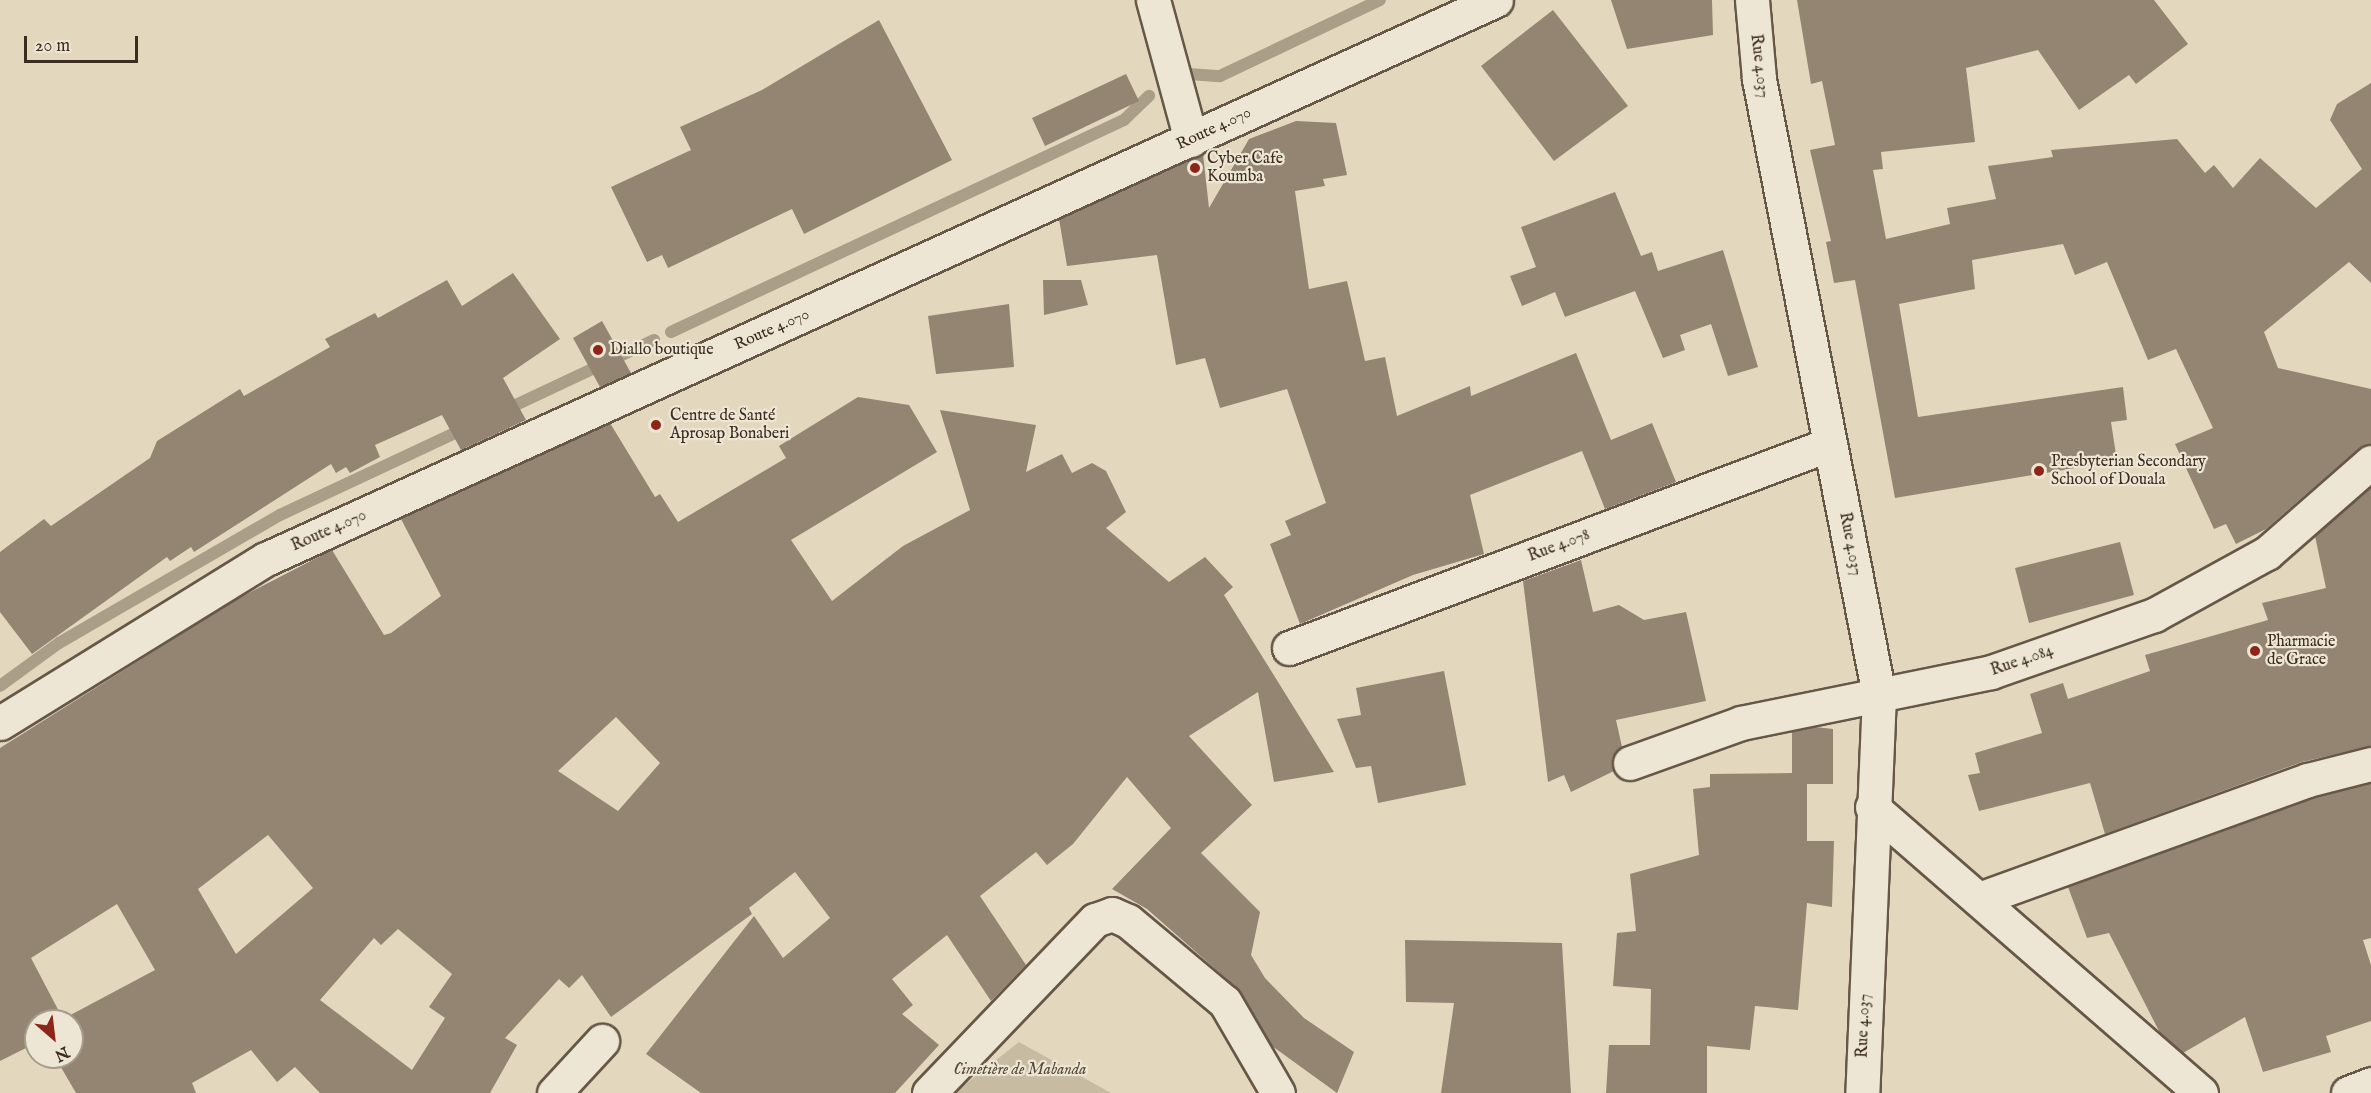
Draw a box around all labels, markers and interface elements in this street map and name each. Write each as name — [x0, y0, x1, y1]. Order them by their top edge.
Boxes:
scale bar — [27, 24, 141, 62]
street label: Rue 4.037 — [1746, 33, 1772, 99]
text: 20 m — [35, 35, 70, 58]
street label: Route 4.070 — [1174, 103, 1254, 155]
place label: Cyber Cafe Koumba — [1207, 149, 1283, 187]
marker: Cyber Cafe Koumba — [1188, 161, 1202, 175]
street label: Route 4.070 — [731, 305, 813, 355]
place label: Diallo boutique — [610, 340, 714, 360]
marker: Diallo boutique — [591, 343, 605, 357]
place label: Centre de Santé Aprosap Bonaberi — [670, 406, 789, 444]
marker: Centre de Santé Aprosap Bonaberi — [647, 416, 665, 434]
place label: Presbyterian Secondary School of Douala — [2051, 452, 2206, 490]
marker: Presbyterian Secondary School of Douala — [2032, 464, 2046, 478]
street label: Route 4.070 — [288, 506, 370, 556]
street label: Rue 4.037 — [1834, 511, 1866, 577]
street label: Rue 4.078 — [1525, 525, 1593, 567]
place label: Pharmacie de Grace — [2267, 632, 2335, 670]
street label: Rue 4.084 — [1988, 641, 2056, 681]
marker: Pharmacie de Grace — [2248, 644, 2262, 658]
street label: Rue 4.037 — [1853, 994, 1875, 1058]
north arrow — [24, 1009, 84, 1069]
text: N — [51, 1041, 72, 1065]
park label: Cimetière de Mabanda — [954, 1060, 1086, 1080]

